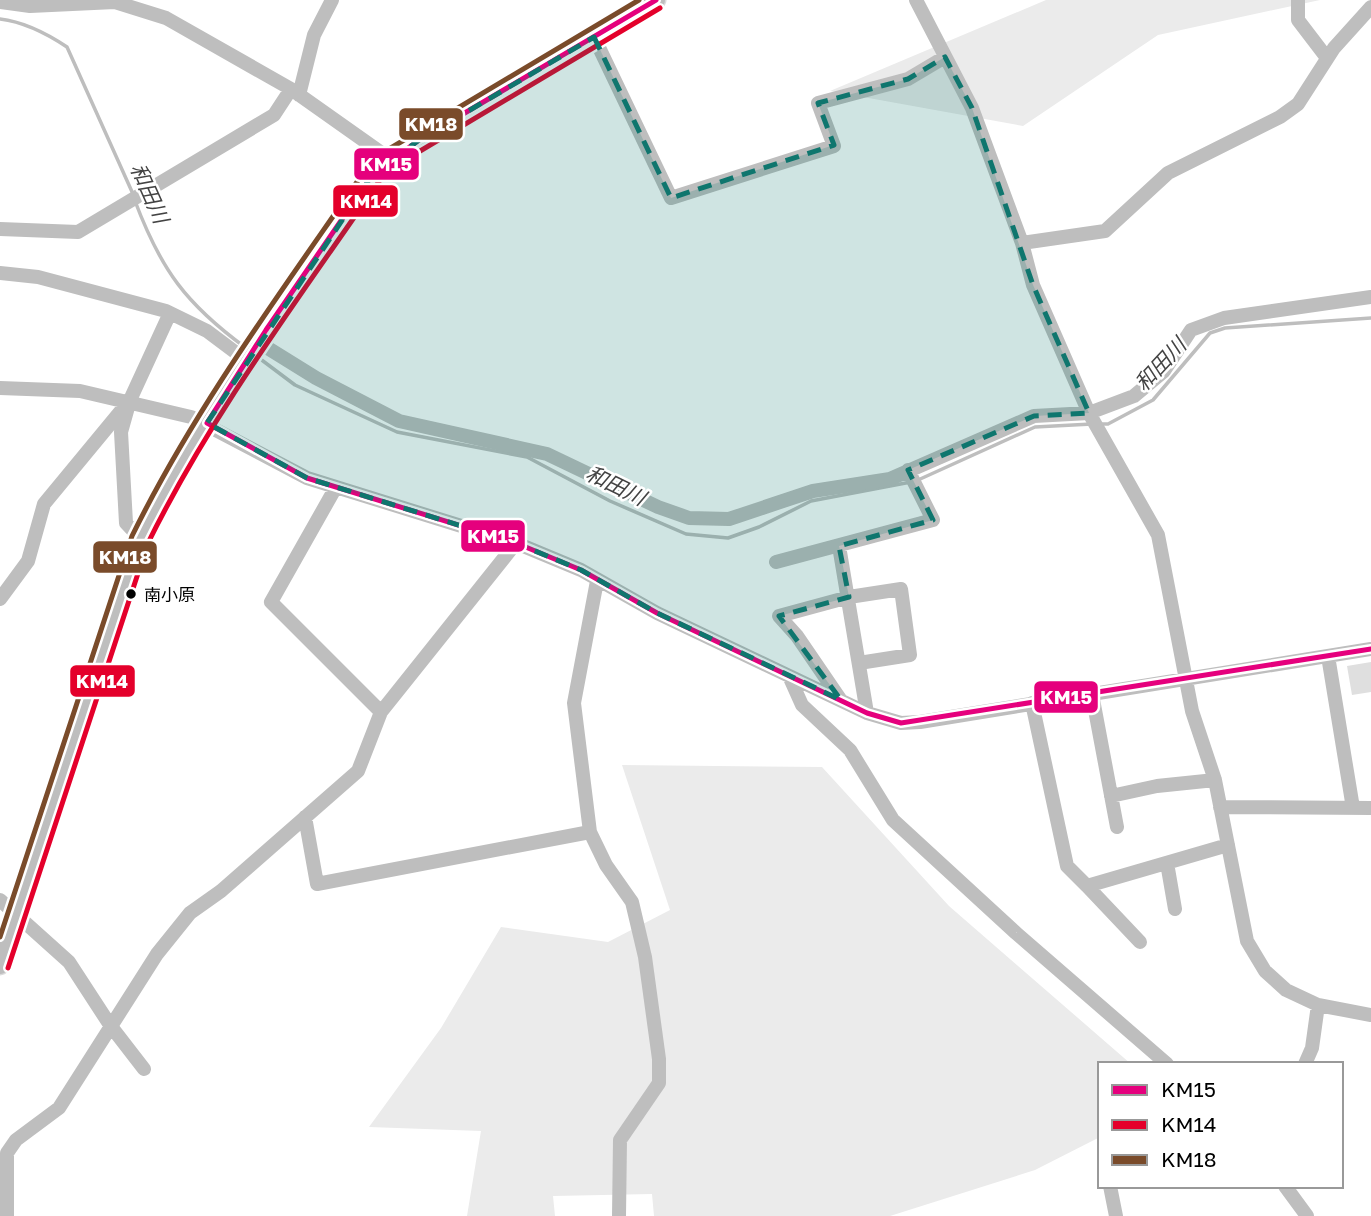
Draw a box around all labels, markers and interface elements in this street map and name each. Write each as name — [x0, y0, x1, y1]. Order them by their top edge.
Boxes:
line badge: KM18 — [398, 107, 464, 141]
text: KM18 — [405, 112, 457, 135]
line badge: KM15 — [353, 147, 420, 181]
text: KM15 — [360, 152, 412, 175]
water label: 和田川 — [125, 159, 176, 229]
line badge: KM14 — [332, 184, 399, 218]
text: KM14 — [340, 189, 392, 212]
water label: 和田川 — [1129, 331, 1192, 396]
water label: 和田川 — [582, 460, 652, 511]
line badge: KM15 — [460, 519, 526, 553]
text: KM15 — [467, 524, 519, 547]
line badge: KM18 — [92, 540, 158, 574]
text: KM18 — [99, 545, 151, 568]
place label: 南小原 — [144, 584, 195, 605]
marker: 南小原 — [124, 587, 138, 601]
line badge: KM14 — [69, 664, 136, 698]
text: KM14 — [76, 669, 128, 692]
line badge: KM15 — [1033, 680, 1099, 714]
text: KM15 — [1040, 685, 1092, 708]
legend — [1098, 1062, 1343, 1188]
text: KM15 — [1161, 1076, 1216, 1102]
text: KM14 — [1161, 1111, 1217, 1137]
text: KM18 — [1161, 1146, 1217, 1172]

